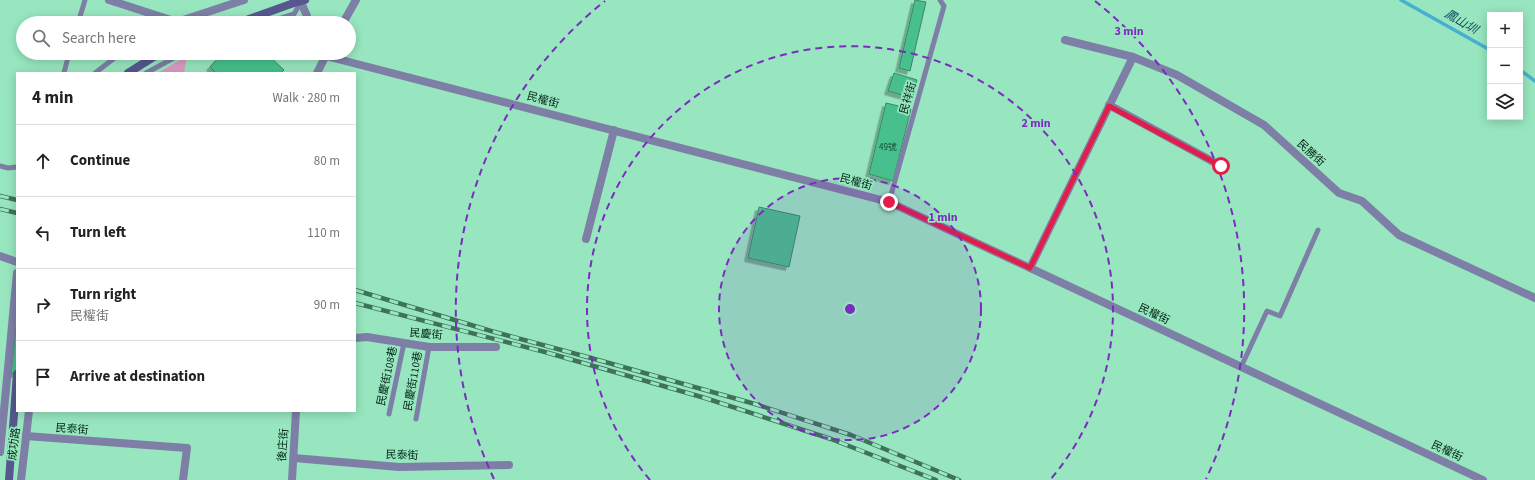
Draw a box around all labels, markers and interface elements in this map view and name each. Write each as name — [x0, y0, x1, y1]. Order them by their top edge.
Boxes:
water label: 鳳山圳 — [1441, 6, 1483, 39]
map controls — [1487, 12, 1523, 120]
button: + — [1487, 12, 1523, 48]
search box — [16, 16, 356, 60]
text: 3 min — [1114, 23, 1144, 40]
icon: search — [30, 27, 52, 49]
text: Search here — [62, 28, 136, 49]
button: − — [1487, 48, 1523, 84]
street label: 民祥街 — [896, 80, 920, 116]
button: layers — [1487, 84, 1523, 120]
text: 4 min — [32, 86, 73, 110]
street label: 民權街 — [525, 88, 561, 112]
text: Walk · 280 m — [272, 89, 340, 107]
text: 2 min — [1021, 115, 1051, 132]
street label: 民勝街 — [1294, 136, 1328, 170]
house number: 49號 — [879, 141, 897, 154]
icon: ahead — [32, 150, 54, 172]
text: Continue — [70, 150, 130, 171]
text: 80 m — [314, 152, 340, 170]
route start — [1212, 157, 1230, 175]
street label: 民權街 — [838, 170, 874, 194]
route end — [880, 193, 898, 211]
text: 1 min — [928, 209, 958, 226]
icon: left — [32, 222, 54, 244]
text: Turn left — [70, 222, 126, 243]
text: 110 m — [307, 224, 340, 242]
text: Turn right — [70, 284, 136, 305]
icon: right — [32, 294, 54, 316]
text: 90 m — [314, 296, 340, 314]
street label: 民權街 — [1136, 300, 1172, 328]
centre of rings — [843, 302, 857, 316]
text: 民權街 — [70, 307, 109, 325]
street label: 民慶街 — [409, 325, 443, 343]
street label: 民慶街108巷 — [373, 345, 401, 407]
street label: 民慶街110巷 — [400, 350, 426, 412]
icon: arrive — [32, 366, 54, 388]
text: Arrive at destination — [70, 366, 205, 387]
street label: 民泰街 — [55, 420, 89, 438]
street label: 成功路 — [5, 427, 23, 461]
street label: 後庄街 — [274, 428, 292, 462]
street label: 民權街 — [1429, 437, 1465, 465]
street label: 民泰街 — [385, 447, 419, 463]

